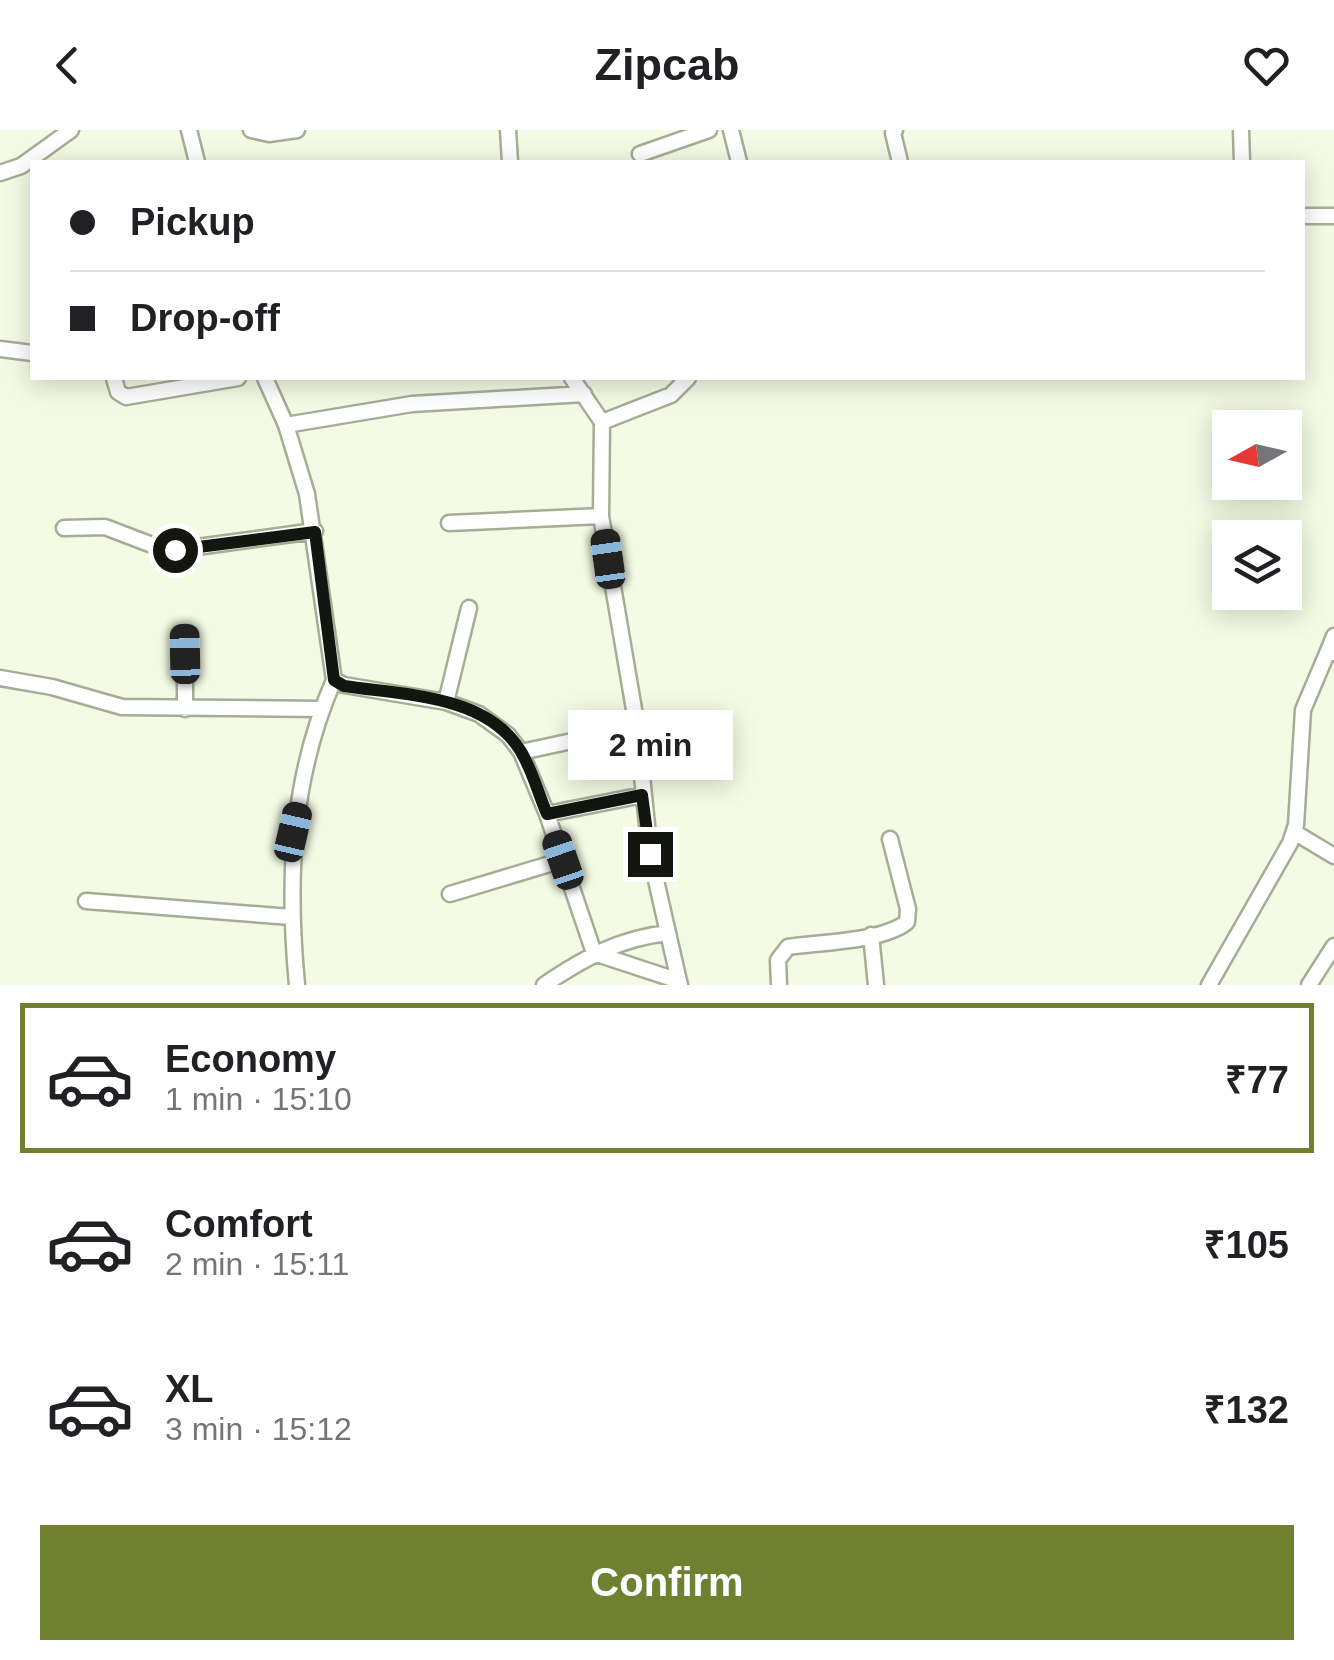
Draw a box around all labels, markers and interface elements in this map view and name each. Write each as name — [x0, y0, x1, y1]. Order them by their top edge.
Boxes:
icon: back — [40, 38, 95, 93]
icon: heart — [1239, 38, 1294, 93]
text: Zipcab — [594, 39, 740, 90]
text: Pickup — [130, 201, 255, 243]
text: Drop-off — [130, 297, 280, 339]
north arrow — [1212, 410, 1302, 500]
map controls — [1212, 410, 1302, 610]
button: layers — [1212, 520, 1302, 610]
car — [589, 527, 627, 591]
route start — [153, 528, 198, 573]
car — [169, 624, 201, 684]
callout: 2 min — [568, 709, 732, 779]
text: 2 min — [609, 727, 692, 763]
car — [272, 799, 314, 865]
car — [539, 827, 587, 893]
route end — [628, 832, 673, 877]
icon: car — [45, 1033, 135, 1123]
text: Economy — [165, 1038, 336, 1080]
text: ₹77 — [1225, 1059, 1289, 1101]
text: 1 min · 15:10 — [165, 1081, 352, 1117]
icon: car — [45, 1198, 135, 1288]
text: Comfort — [165, 1203, 313, 1245]
text: ₹105 — [1204, 1224, 1289, 1266]
text: 2 min · 15:11 — [165, 1246, 349, 1282]
icon: car — [45, 1363, 135, 1453]
text: XL — [165, 1368, 214, 1410]
text: ₹132 — [1204, 1389, 1289, 1431]
text: 3 min · 15:12 — [165, 1411, 352, 1447]
button: Confirm — [40, 1525, 1294, 1640]

